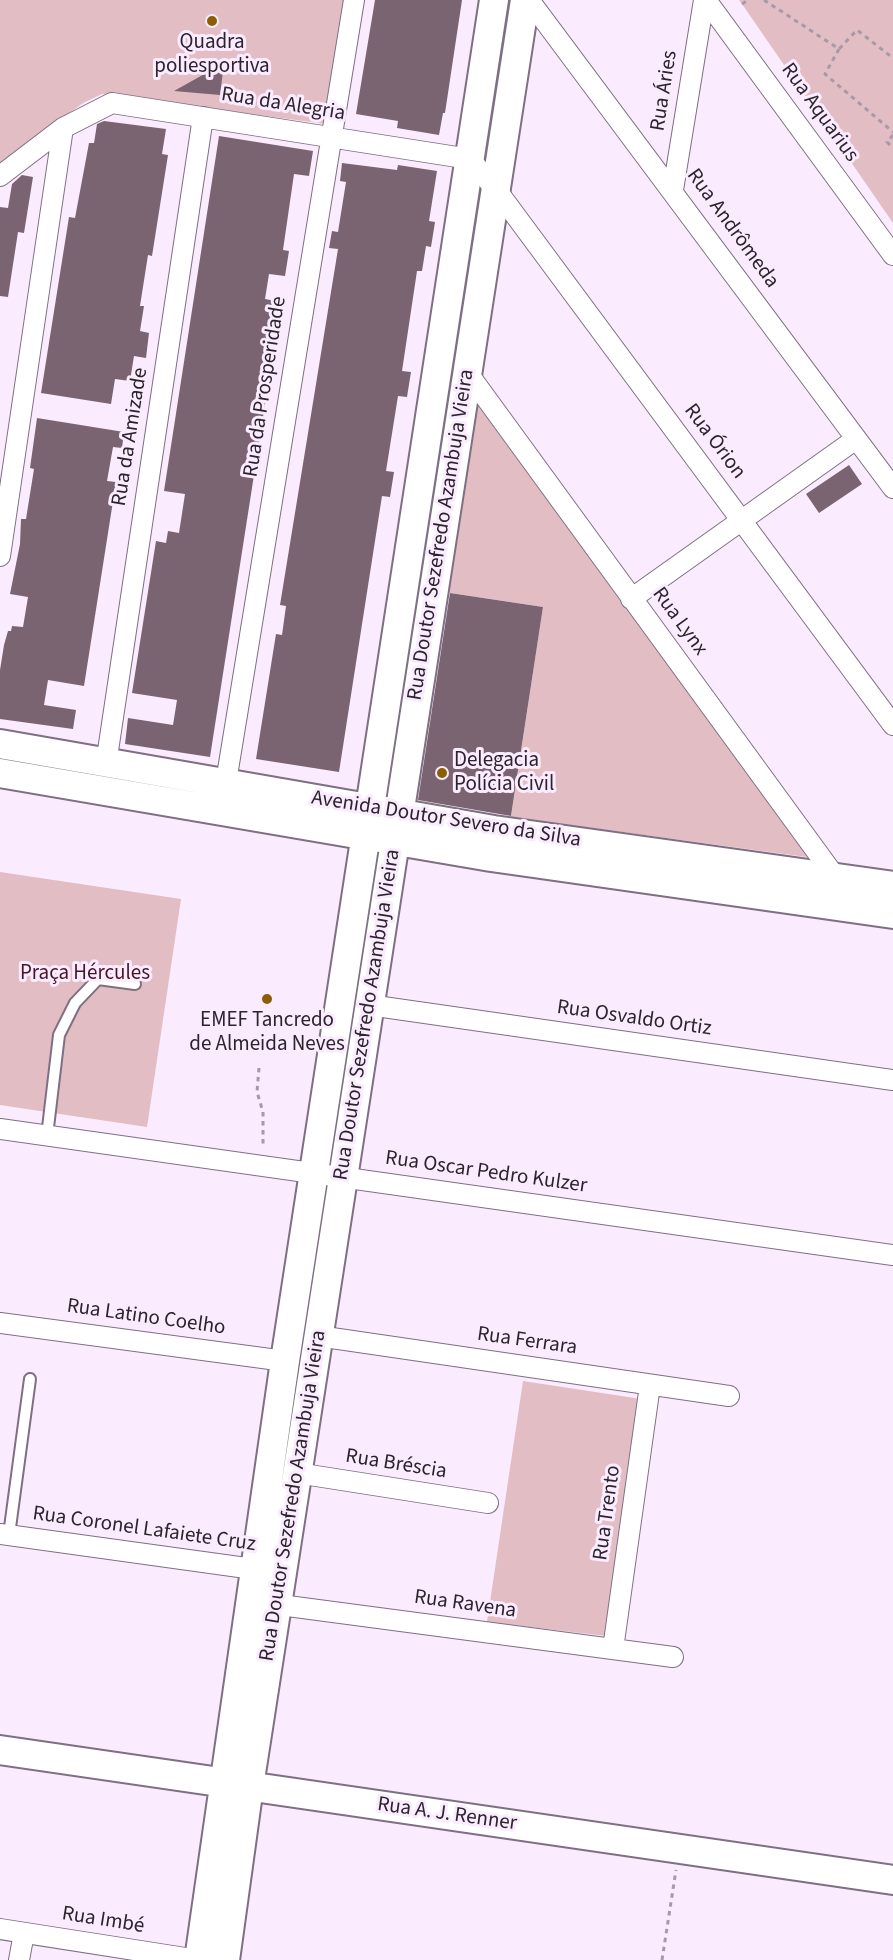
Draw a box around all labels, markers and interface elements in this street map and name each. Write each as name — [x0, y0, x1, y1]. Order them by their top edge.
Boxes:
marker: Quadra poliesportiva — [205, 14, 219, 28]
place label: Quadra poliesportiva — [154, 30, 270, 80]
street label: Rua Áries — [646, 49, 684, 133]
street label: Rua Aquarius — [775, 59, 863, 167]
street label: Rua da Alegria — [219, 83, 347, 127]
street label: Rua Andrômeda — [680, 164, 784, 294]
street label: Rua da Prosperidade — [239, 295, 293, 479]
street label: Rua da Amizade — [108, 366, 154, 508]
street label: Rua Doutor Sezefredo Azambuja Vieira — [403, 368, 481, 702]
street label: Rua Órion — [678, 400, 750, 484]
street label: Rua Lynx — [646, 583, 712, 661]
place label: Delegacia Polícia Civil — [454, 748, 554, 798]
marker: Delegacia Polícia Civil — [435, 766, 449, 780]
street label: Avenida Doutor Severo da Silva — [309, 786, 583, 854]
street label: Rua Doutor Sezefredo Azambuja Vieira — [329, 848, 407, 1182]
park label: Praça Hércules — [20, 961, 150, 987]
marker: EMEF Tancredo de Almeida Neves — [260, 992, 274, 1006]
street label: Rua Osvaldo Ortiz — [555, 996, 713, 1042]
place label: EMEF Tancredo de Almeida Neves — [189, 1008, 345, 1058]
street label: Rua Oscar Pedro Kulzer — [383, 1146, 589, 1200]
street label: Rua Latino Coelho — [65, 1294, 227, 1342]
street label: Rua Ferrara — [475, 1323, 579, 1361]
street label: Rua Doutor Sezefredo Azambuja Vieira — [255, 1329, 333, 1663]
street label: Rua Bréscia — [344, 1445, 448, 1485]
street label: Rua Trento — [589, 1464, 627, 1562]
street label: Rua Coronel Lafaiete Cruz — [31, 1502, 257, 1558]
street label: Rua Ravena — [412, 1585, 518, 1625]
street label: Rua A. J. Renner — [376, 1793, 518, 1837]
street label: Rua Imbé — [60, 1902, 146, 1940]

